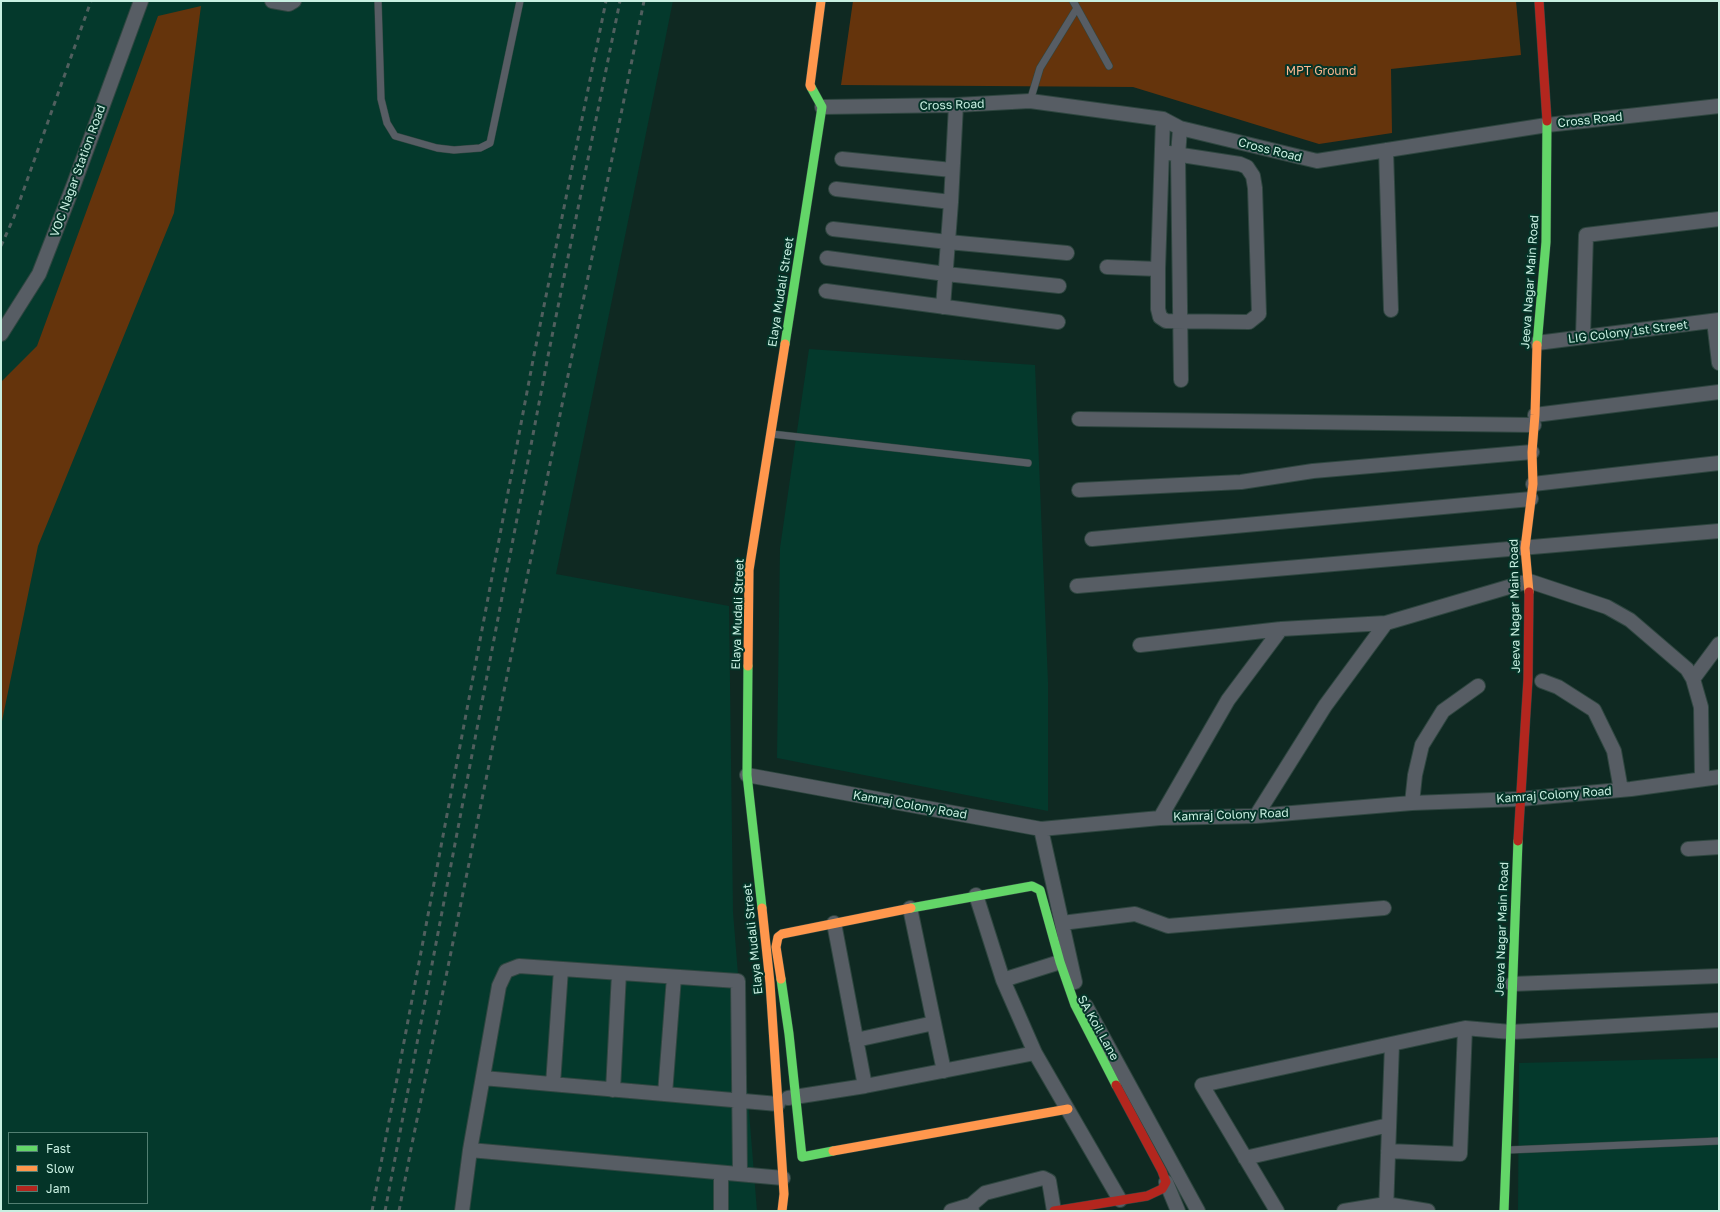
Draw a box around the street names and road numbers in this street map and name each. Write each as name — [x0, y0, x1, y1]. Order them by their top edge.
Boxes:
street label: Cross Road — [919, 97, 985, 113]
street label: VOC Nagar Station Road — [47, 103, 109, 239]
street label: Cross Road — [1557, 109, 1623, 131]
street label: Cross Road — [1237, 135, 1303, 165]
street label: Jeeva Nagar Main Road — [1518, 215, 1542, 349]
street label: Elaya Mudali Street — [765, 236, 797, 348]
street label: LIG Colony 1st Street — [1567, 317, 1689, 347]
street label: Jeeva Nagar Main Road — [1507, 539, 1523, 673]
street label: Elaya Mudali Street — [729, 558, 747, 670]
street label: Kamraj Colony Road — [1496, 784, 1612, 806]
street label: Kamraj Colony Road — [852, 788, 968, 822]
street label: Kamraj Colony Road — [1173, 806, 1289, 824]
street label: Jeeva Nagar Main Road — [1492, 862, 1512, 996]
street label: Elaya Mudali Street — [740, 883, 766, 995]
street label: SA Koil Lane — [1074, 993, 1122, 1063]

